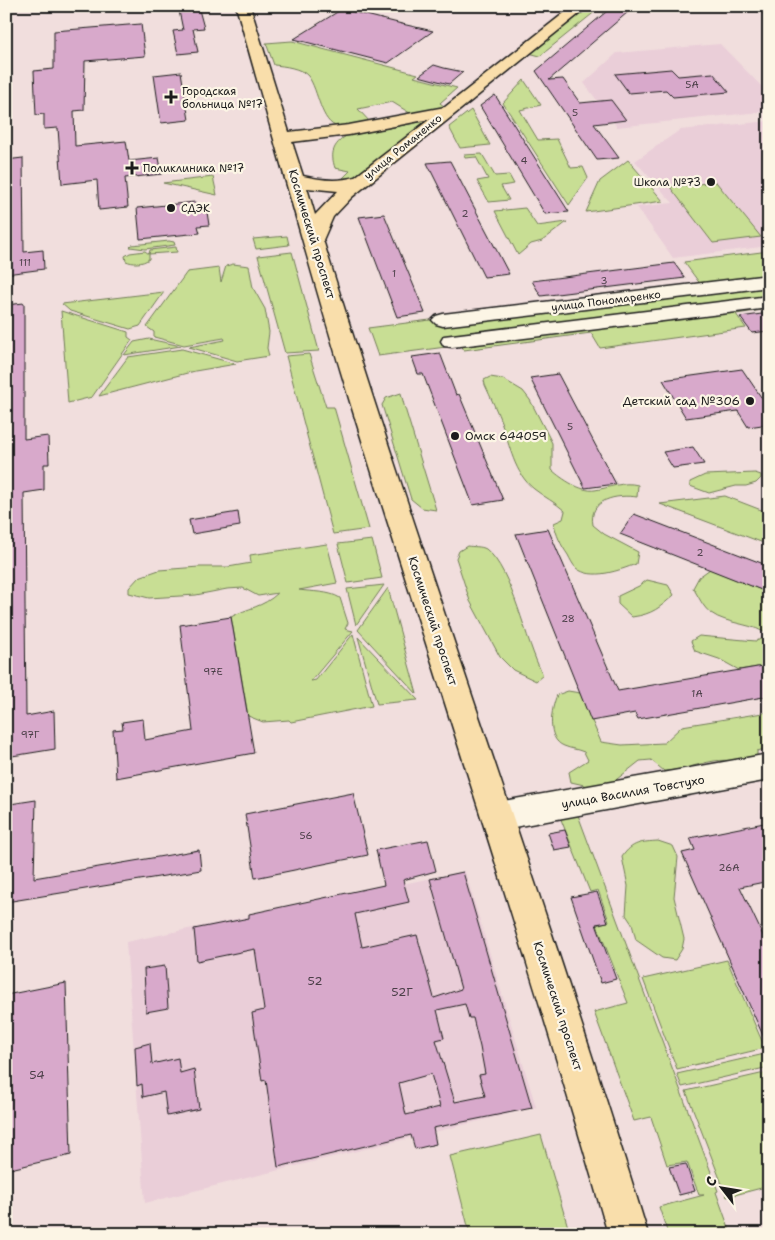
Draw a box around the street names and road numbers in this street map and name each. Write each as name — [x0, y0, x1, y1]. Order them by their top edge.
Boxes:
street label: улица Романенко — [361, 111, 445, 183]
street label: Космический проспект — [285, 167, 340, 302]
street label: улица Пономаренко — [550, 287, 662, 315]
street label: Космический проспект — [405, 554, 462, 688]
street label: улица Василия Товстухо — [560, 772, 706, 812]
street label: Космический проспект — [530, 939, 587, 1073]

